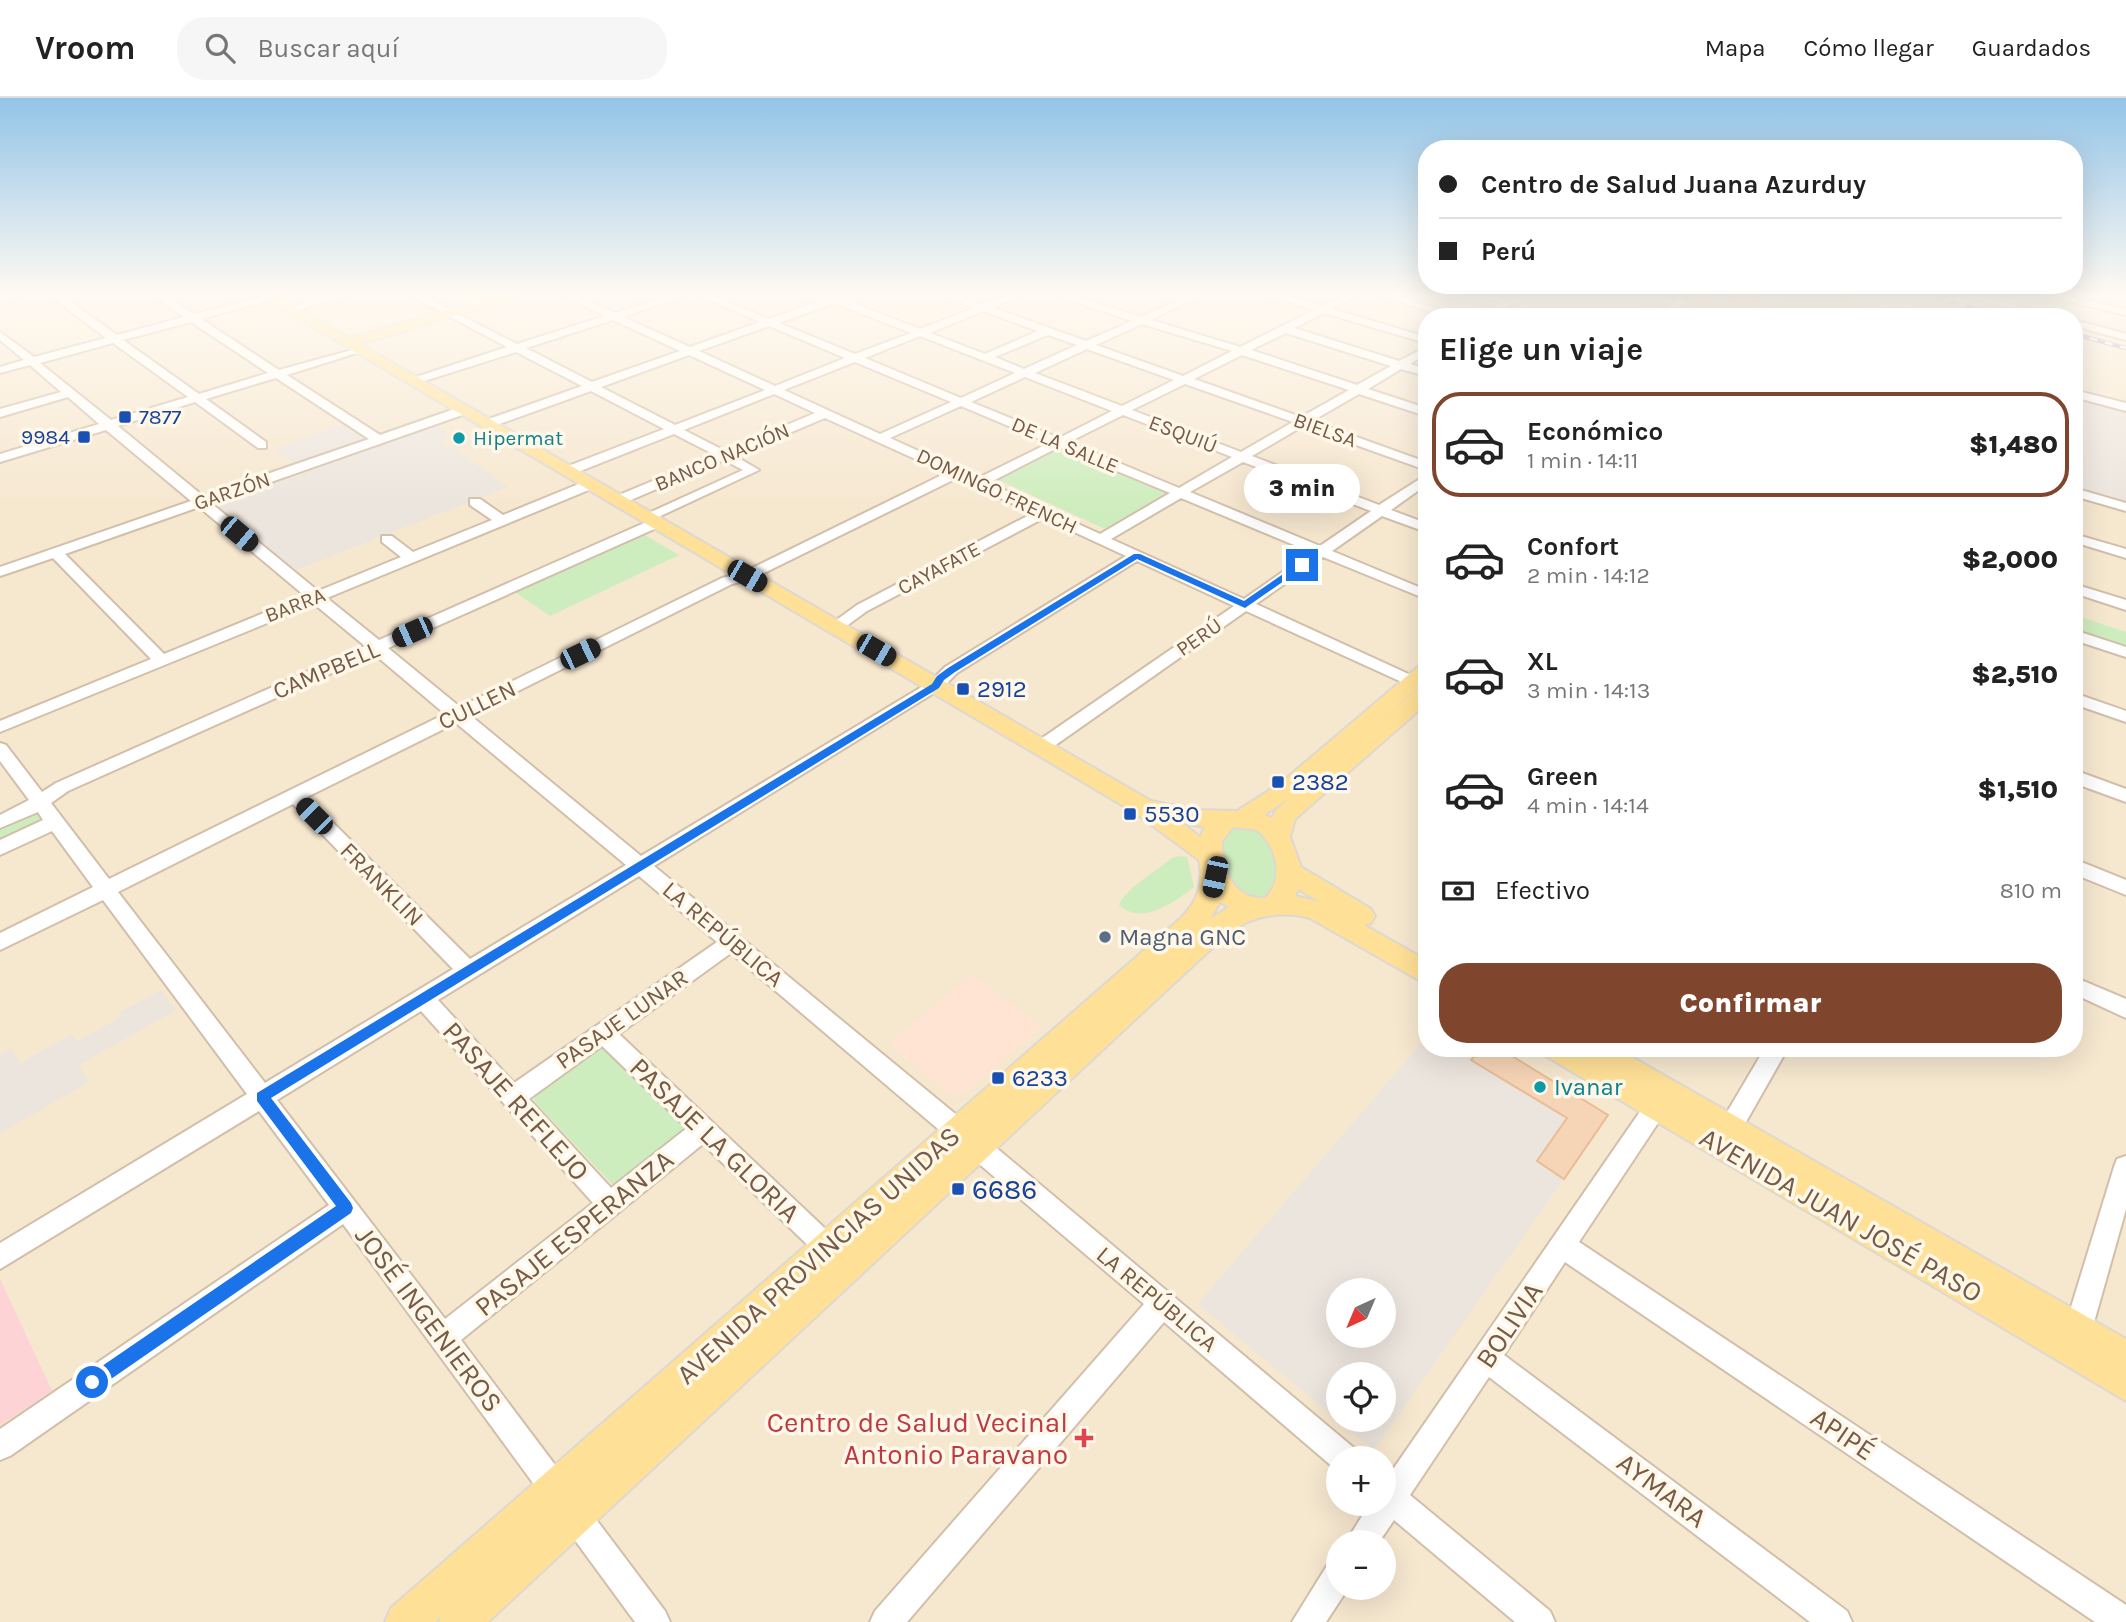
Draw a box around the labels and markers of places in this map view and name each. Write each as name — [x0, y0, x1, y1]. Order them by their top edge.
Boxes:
place label: 7877 — [139, 405, 182, 429]
marker: 7877 — [117, 409, 133, 425]
place label: 9984 — [21, 425, 70, 449]
place label: Hipermat — [473, 426, 563, 450]
marker: 9984 — [76, 429, 92, 445]
marker: Hipermat — [451, 430, 467, 446]
place label: 2912 — [977, 675, 1027, 703]
marker: 2912 — [955, 681, 971, 697]
place label: 2382 — [1292, 768, 1349, 796]
marker: 2382 — [1270, 774, 1286, 790]
place label: 5530 — [1144, 800, 1200, 828]
marker: 5530 — [1122, 806, 1138, 822]
place label: Magna GNC — [1119, 923, 1246, 951]
marker: Magna GNC — [1097, 929, 1113, 945]
place label: 6233 — [1012, 1064, 1068, 1092]
marker: 6233 — [990, 1070, 1006, 1086]
place label: Ivanar — [1554, 1073, 1623, 1101]
marker: Ivanar — [1532, 1079, 1548, 1095]
place label: 6686 — [972, 1173, 1037, 1206]
marker: 6686 — [950, 1181, 966, 1197]
place label: Centro de Salud Vecinal Antonio Paravano — [767, 1406, 1068, 1471]
marker: Centro de Salud Vecinal Antonio Paravano — [1074, 1428, 1094, 1448]

